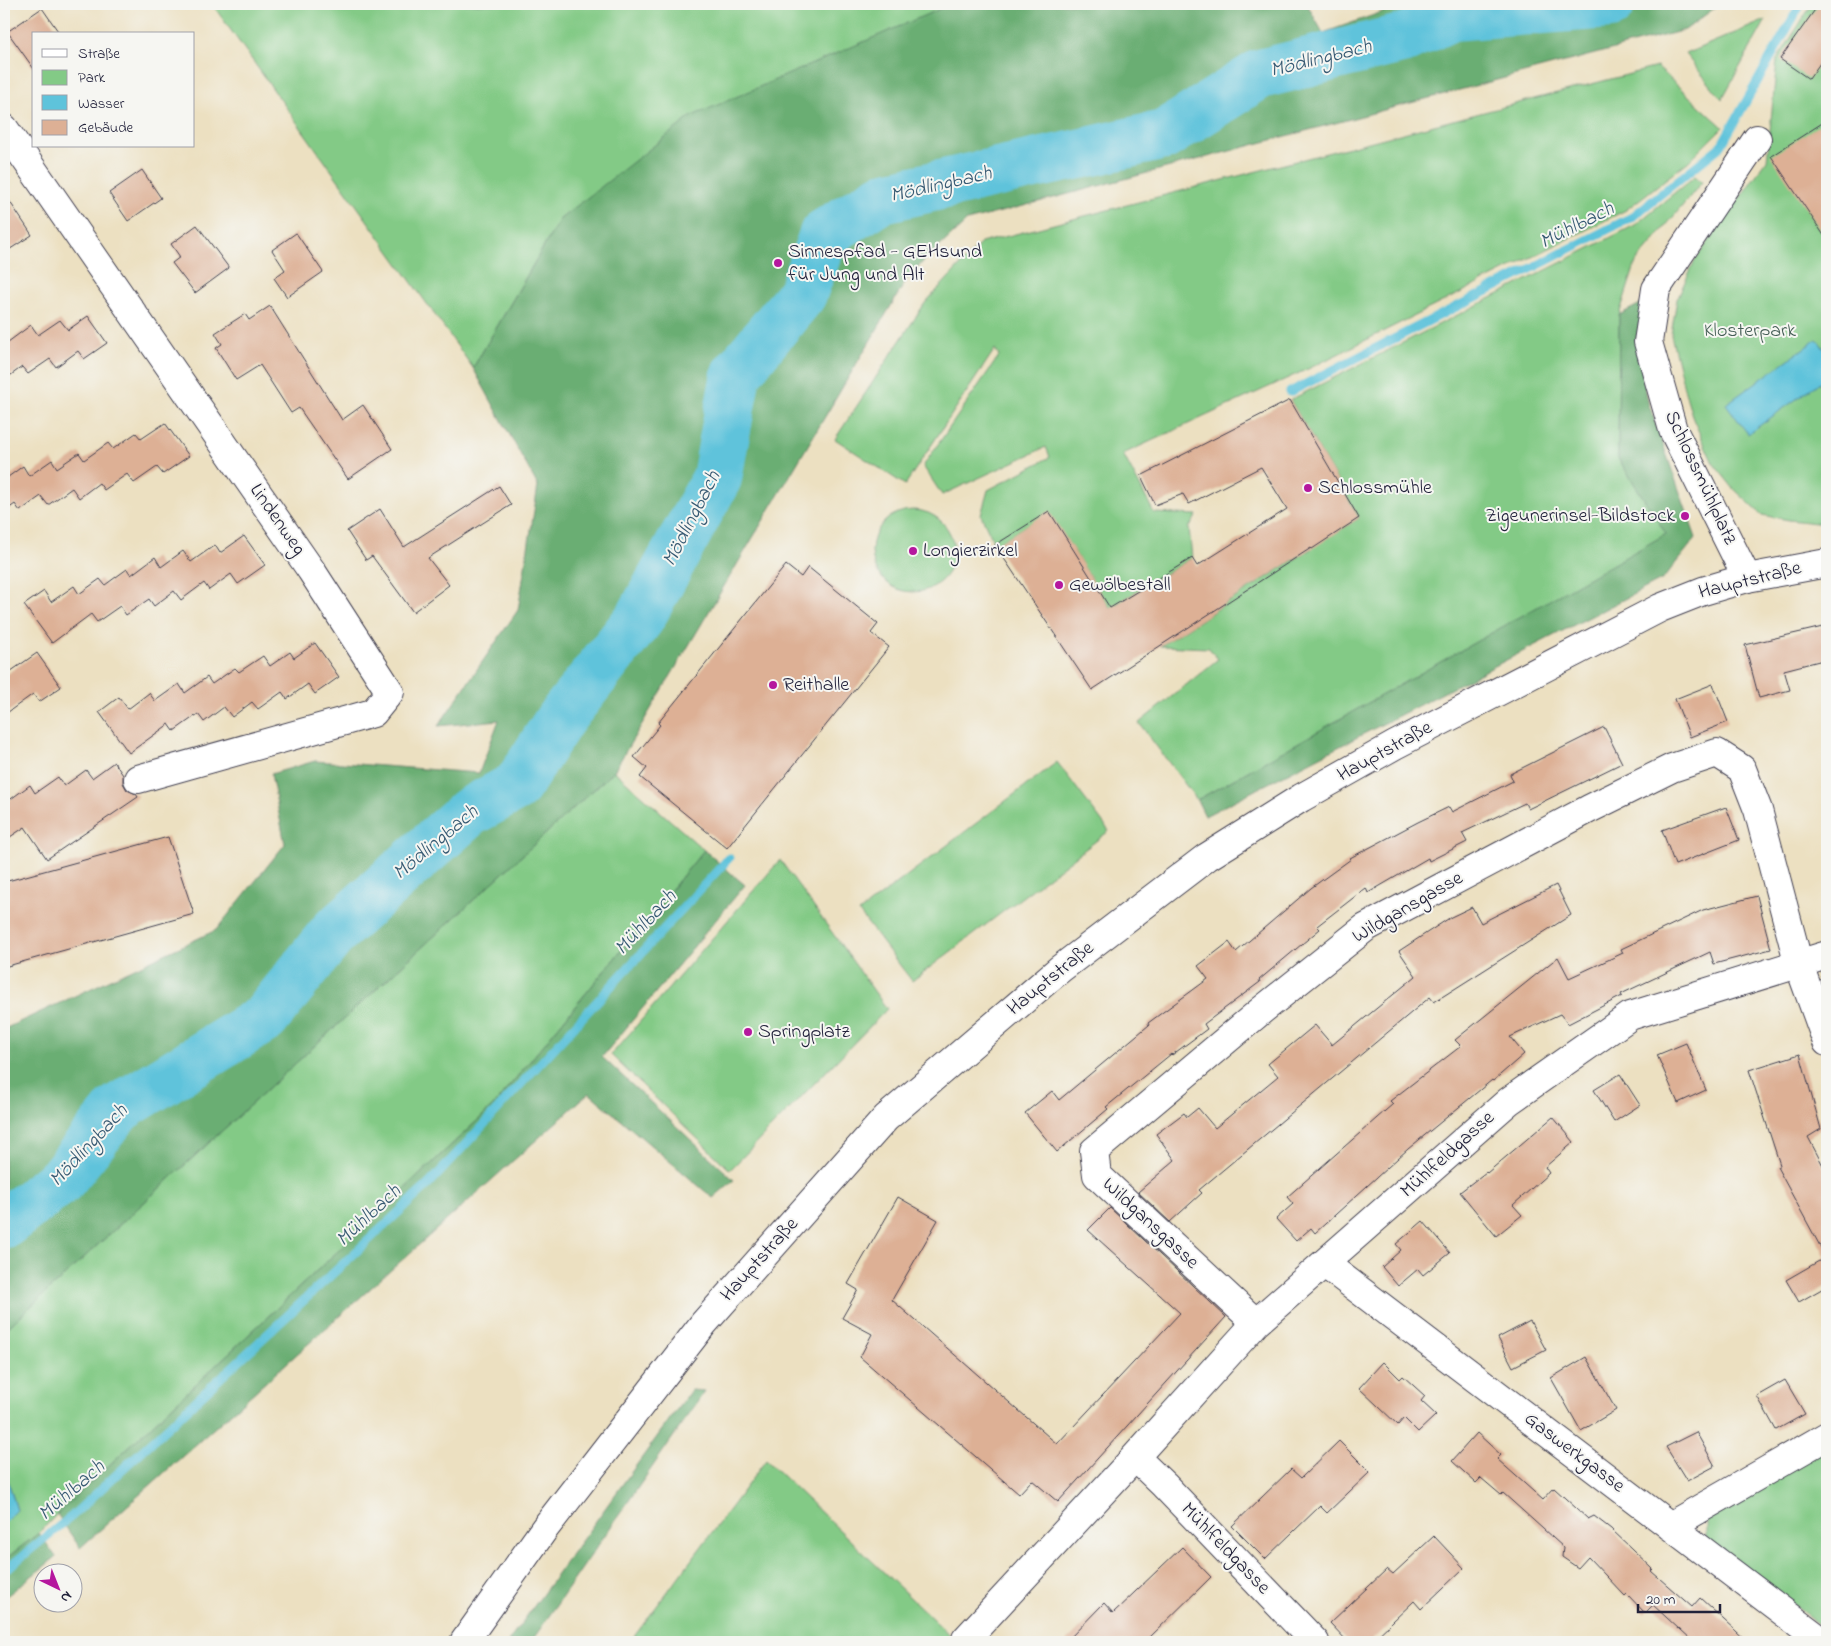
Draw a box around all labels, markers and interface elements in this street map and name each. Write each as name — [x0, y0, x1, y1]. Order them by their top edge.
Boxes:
legend — [32, 32, 195, 148]
water label: Mödlingbach — [1267, 32, 1376, 87]
text: Straße — [78, 43, 120, 65]
text: Park — [78, 67, 106, 89]
text: Wasser — [78, 93, 125, 115]
text: Gebäude — [78, 117, 134, 139]
water label: Mödlingbach — [887, 159, 996, 212]
water label: Mühlbach — [1535, 194, 1620, 258]
place label: Sinnespfad - GEHsund für Jung und Alt — [788, 238, 982, 291]
marker: Sinnespfad - GEHsund für Jung und Alt — [772, 257, 784, 269]
park label: Klosterpark — [1704, 317, 1796, 346]
street label: Schlossmühlplatz — [1656, 406, 1744, 550]
water label: Mödlingbach — [655, 465, 730, 572]
place label: Schlossmühle — [1318, 474, 1432, 503]
street label: Lindenweg — [241, 478, 312, 562]
marker: Schlossmühle — [1302, 482, 1314, 494]
place label: Zigeunerinsel-Bildstock — [1486, 502, 1675, 532]
marker: Zigeunerinsel-Bildstock — [1679, 510, 1691, 522]
place label: Longierzirkel — [923, 537, 1018, 567]
marker: Longierzirkel — [907, 545, 919, 557]
street label: Hauptstraße — [1696, 554, 1804, 608]
place label: Gewölbestall — [1069, 571, 1171, 600]
marker: Gewölbestall — [1053, 579, 1065, 591]
place label: Reithalle — [783, 671, 849, 700]
marker: Reithalle — [767, 679, 779, 691]
street label: Hauptstraße — [1332, 714, 1438, 790]
water label: Mödlingbach — [387, 798, 487, 889]
street label: Wildgansgasse — [1347, 865, 1469, 952]
water label: Mühlbach — [608, 883, 685, 962]
street label: Hauptstraße — [1001, 935, 1101, 1023]
place label: Springplatz — [758, 1018, 851, 1048]
marker: Springplatz — [742, 1026, 754, 1038]
water label: Mödlingbach — [43, 1097, 137, 1195]
street label: Mühlfeldgasse — [1394, 1105, 1502, 1206]
street label: Wildgansgasse — [1094, 1171, 1205, 1278]
water label: Mühlbach — [330, 1177, 409, 1254]
street label: Hauptstraße — [714, 1211, 806, 1309]
street label: Gaswerkgasse — [1517, 1405, 1631, 1501]
water label: Mühlbach — [32, 1453, 113, 1529]
street label: Mühlfeldgasse — [1173, 1496, 1277, 1602]
north arrow — [32, 1564, 82, 1614]
scale bar — [1638, 1581, 1721, 1613]
text: N — [55, 1586, 76, 1607]
text: 20 m — [1646, 1589, 1676, 1611]

